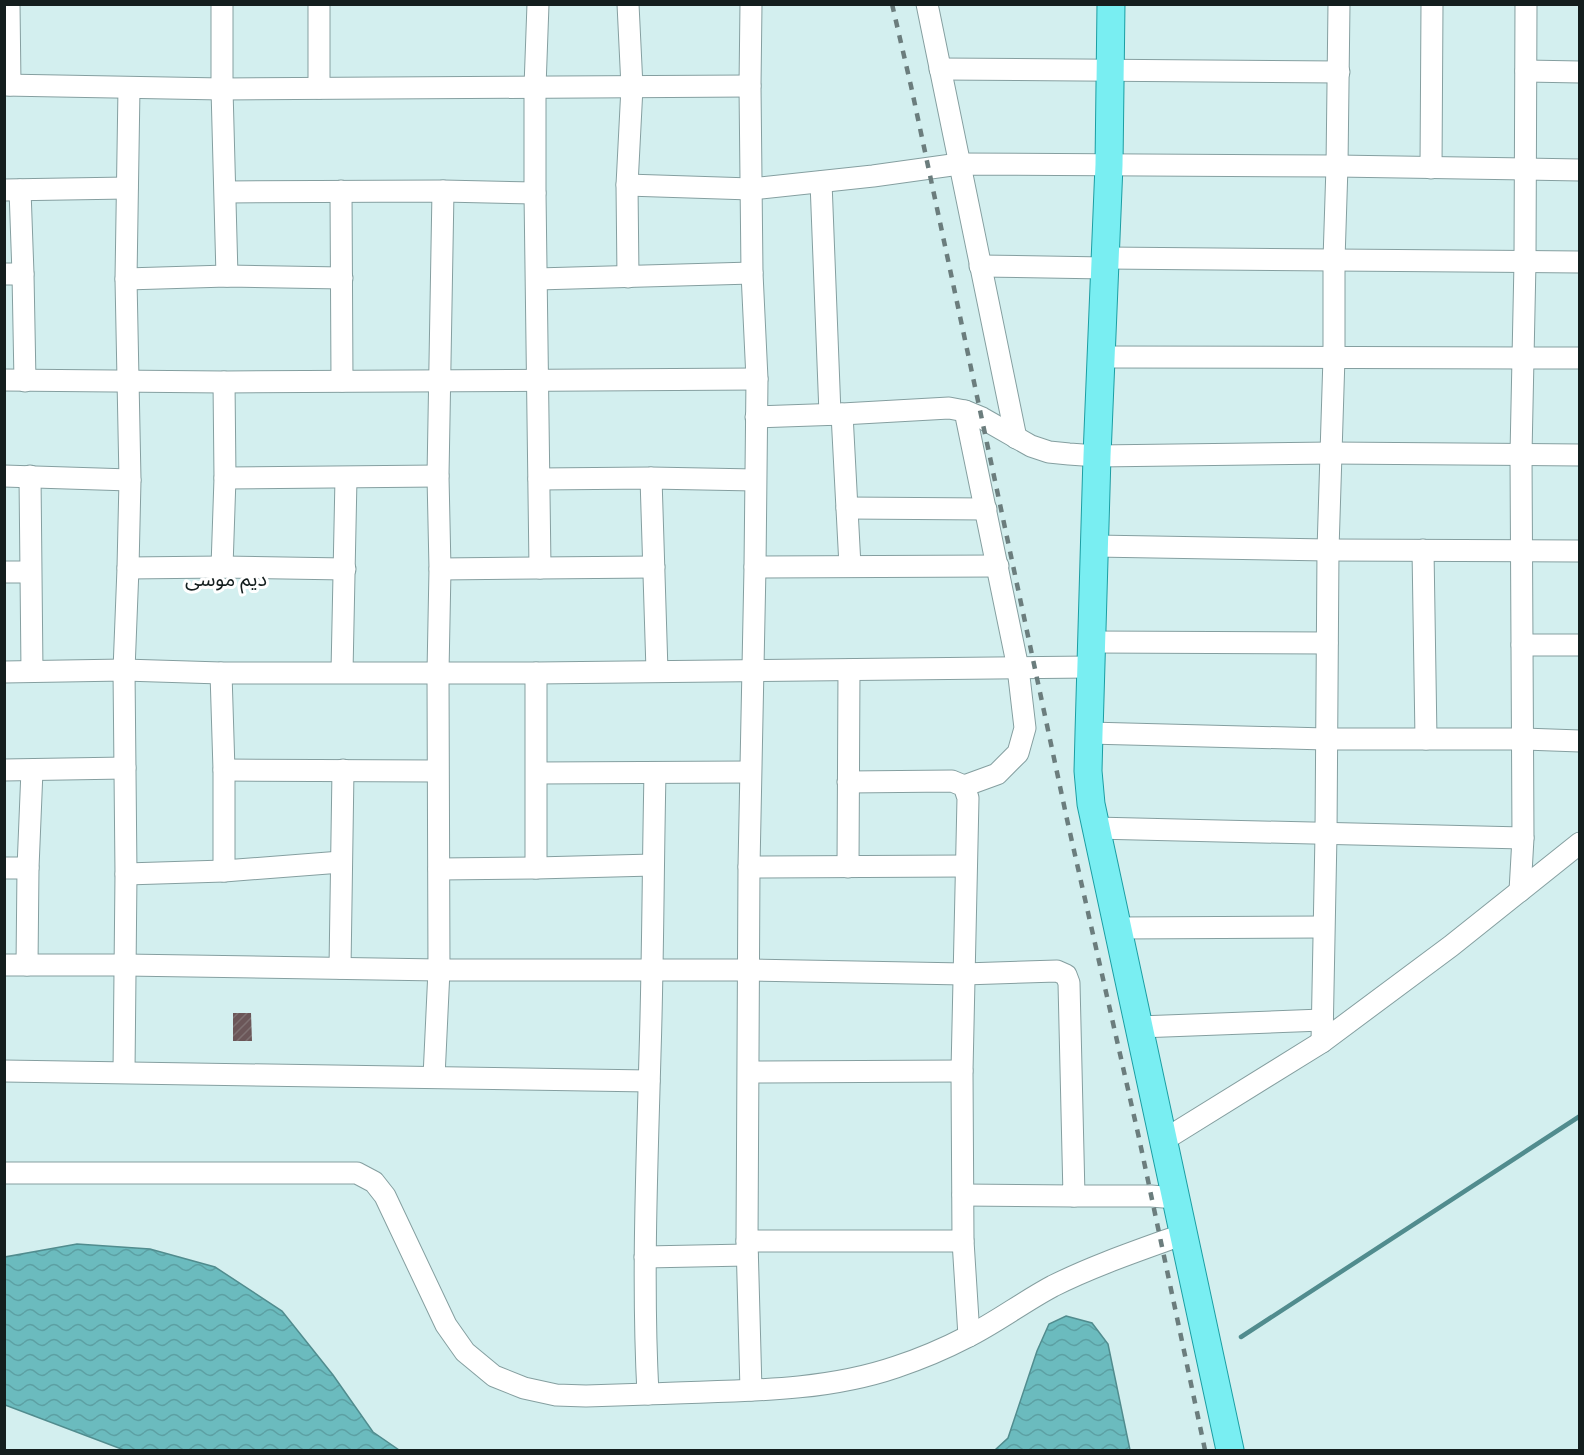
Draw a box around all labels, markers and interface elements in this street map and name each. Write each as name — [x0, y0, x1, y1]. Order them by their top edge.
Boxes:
district label: ديم موسى — [185, 567, 267, 594]

